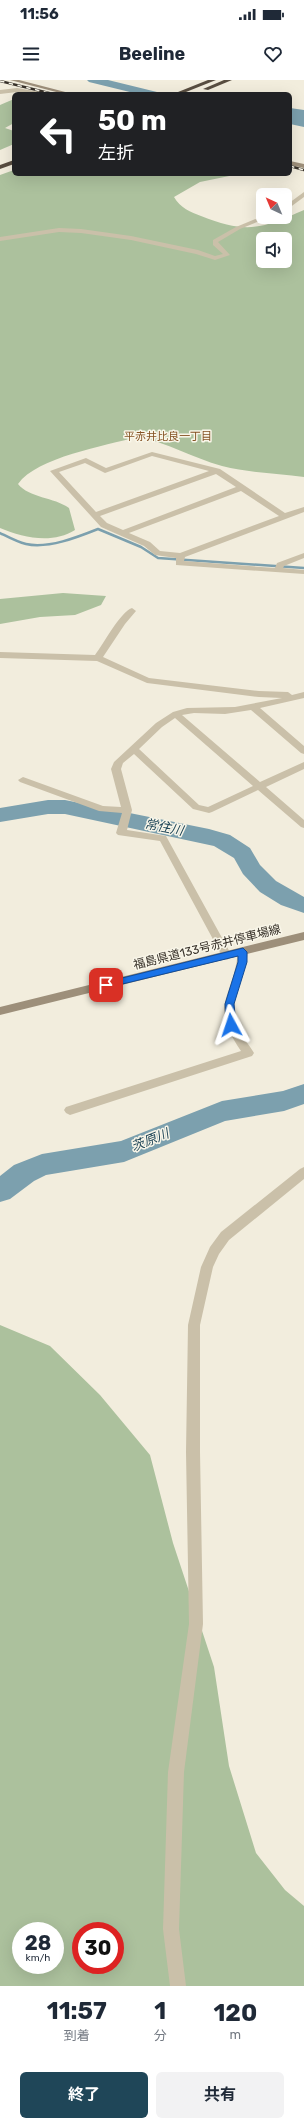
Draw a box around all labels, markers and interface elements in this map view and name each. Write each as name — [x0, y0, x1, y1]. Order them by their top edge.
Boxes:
text: 11:56 — [20, 5, 59, 23]
icon: menu — [20, 43, 42, 65]
text: Beeline — [119, 43, 185, 65]
icon: heart — [262, 43, 284, 65]
text: 50 m — [98, 104, 167, 137]
icon: left — [32, 108, 84, 160]
text: 左折 — [98, 142, 134, 164]
north arrow — [256, 188, 292, 224]
map controls — [256, 188, 292, 268]
button: sound — [256, 232, 292, 268]
district label: 平赤井比良一丁目 — [124, 430, 212, 443]
water label: 常住川 — [143, 816, 187, 838]
street label: 福島県道133号赤井停車場線 — [132, 922, 282, 972]
pin — [89, 968, 123, 1002]
icon: arrive — [95, 974, 117, 996]
position arrow — [210, 1004, 252, 1046]
water label: 茨原川 — [129, 1125, 173, 1154]
speed limit sign: 30 — [72, 1922, 124, 1974]
text: 28 — [25, 1931, 51, 1955]
text: km/h — [26, 1952, 50, 1964]
text: 11:57 — [47, 1997, 107, 2025]
text: 1 — [154, 1997, 166, 2025]
text: 120 — [213, 1999, 257, 2027]
text: m — [230, 2027, 241, 2042]
text: 到着 — [64, 2028, 90, 2043]
text: 分 — [154, 2028, 167, 2043]
button: 終了 — [20, 2072, 148, 2118]
button: 共有 — [156, 2072, 284, 2118]

